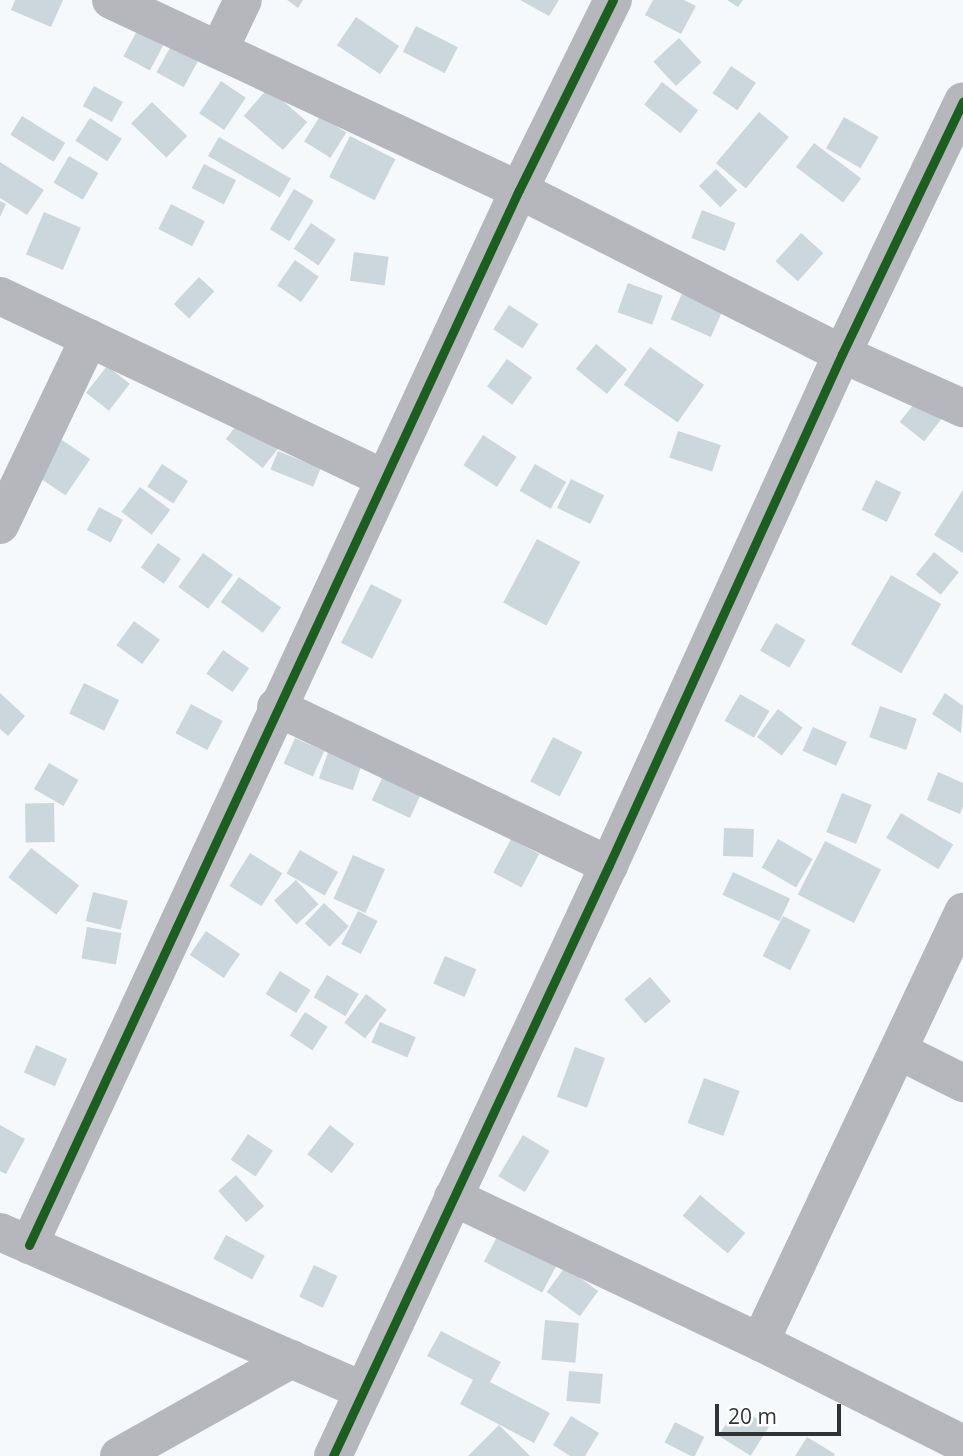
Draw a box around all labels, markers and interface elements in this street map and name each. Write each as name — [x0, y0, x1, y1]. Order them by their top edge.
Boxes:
scale bar — [718, 1390, 844, 1434]
text: 20 m — [728, 1402, 777, 1430]

